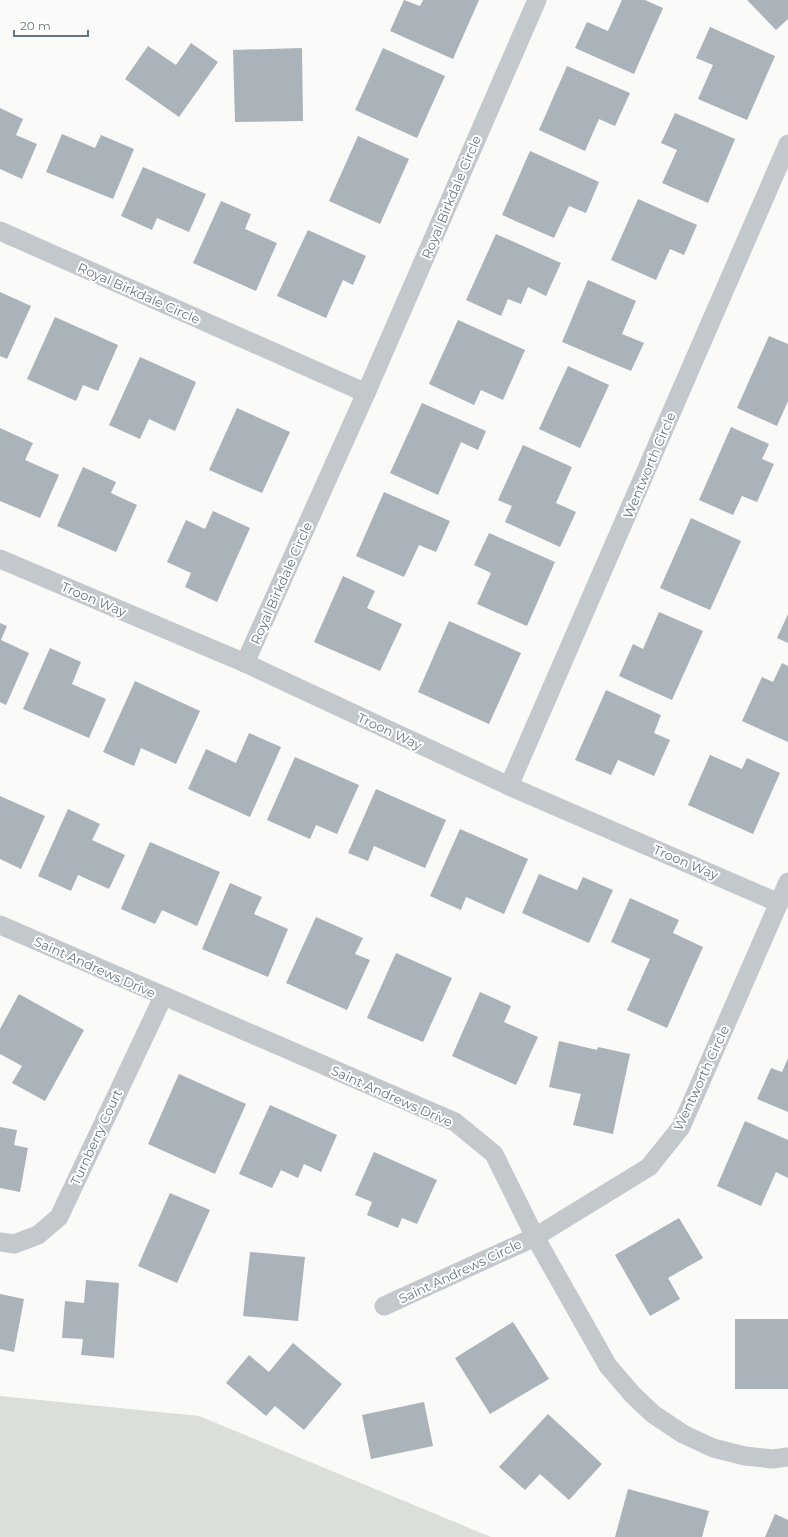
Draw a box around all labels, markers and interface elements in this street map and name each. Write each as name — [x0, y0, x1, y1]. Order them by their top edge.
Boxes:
scale bar — [14, 12, 88, 38]
text: 20 m — [20, 18, 51, 33]
street label: Royal Birkdale Circle — [418, 133, 484, 261]
street label: Royal Birkdale Circle — [75, 259, 203, 327]
street label: Wentworth Circle — [619, 409, 679, 521]
street label: Royal Birkdale Circle — [247, 519, 315, 647]
street label: Troon Way — [59, 578, 130, 620]
street label: Troon Way — [355, 709, 426, 753]
street label: Troon Way — [651, 841, 722, 883]
street label: Saint Andrews Drive — [32, 933, 158, 1001]
street label: Wentworth Circle — [670, 1023, 732, 1133]
street label: Saint Andrews Drive — [329, 1062, 455, 1130]
street label: Turnberry Court — [67, 1087, 125, 1187]
street label: Saint Andrews Circle — [396, 1235, 524, 1307]

